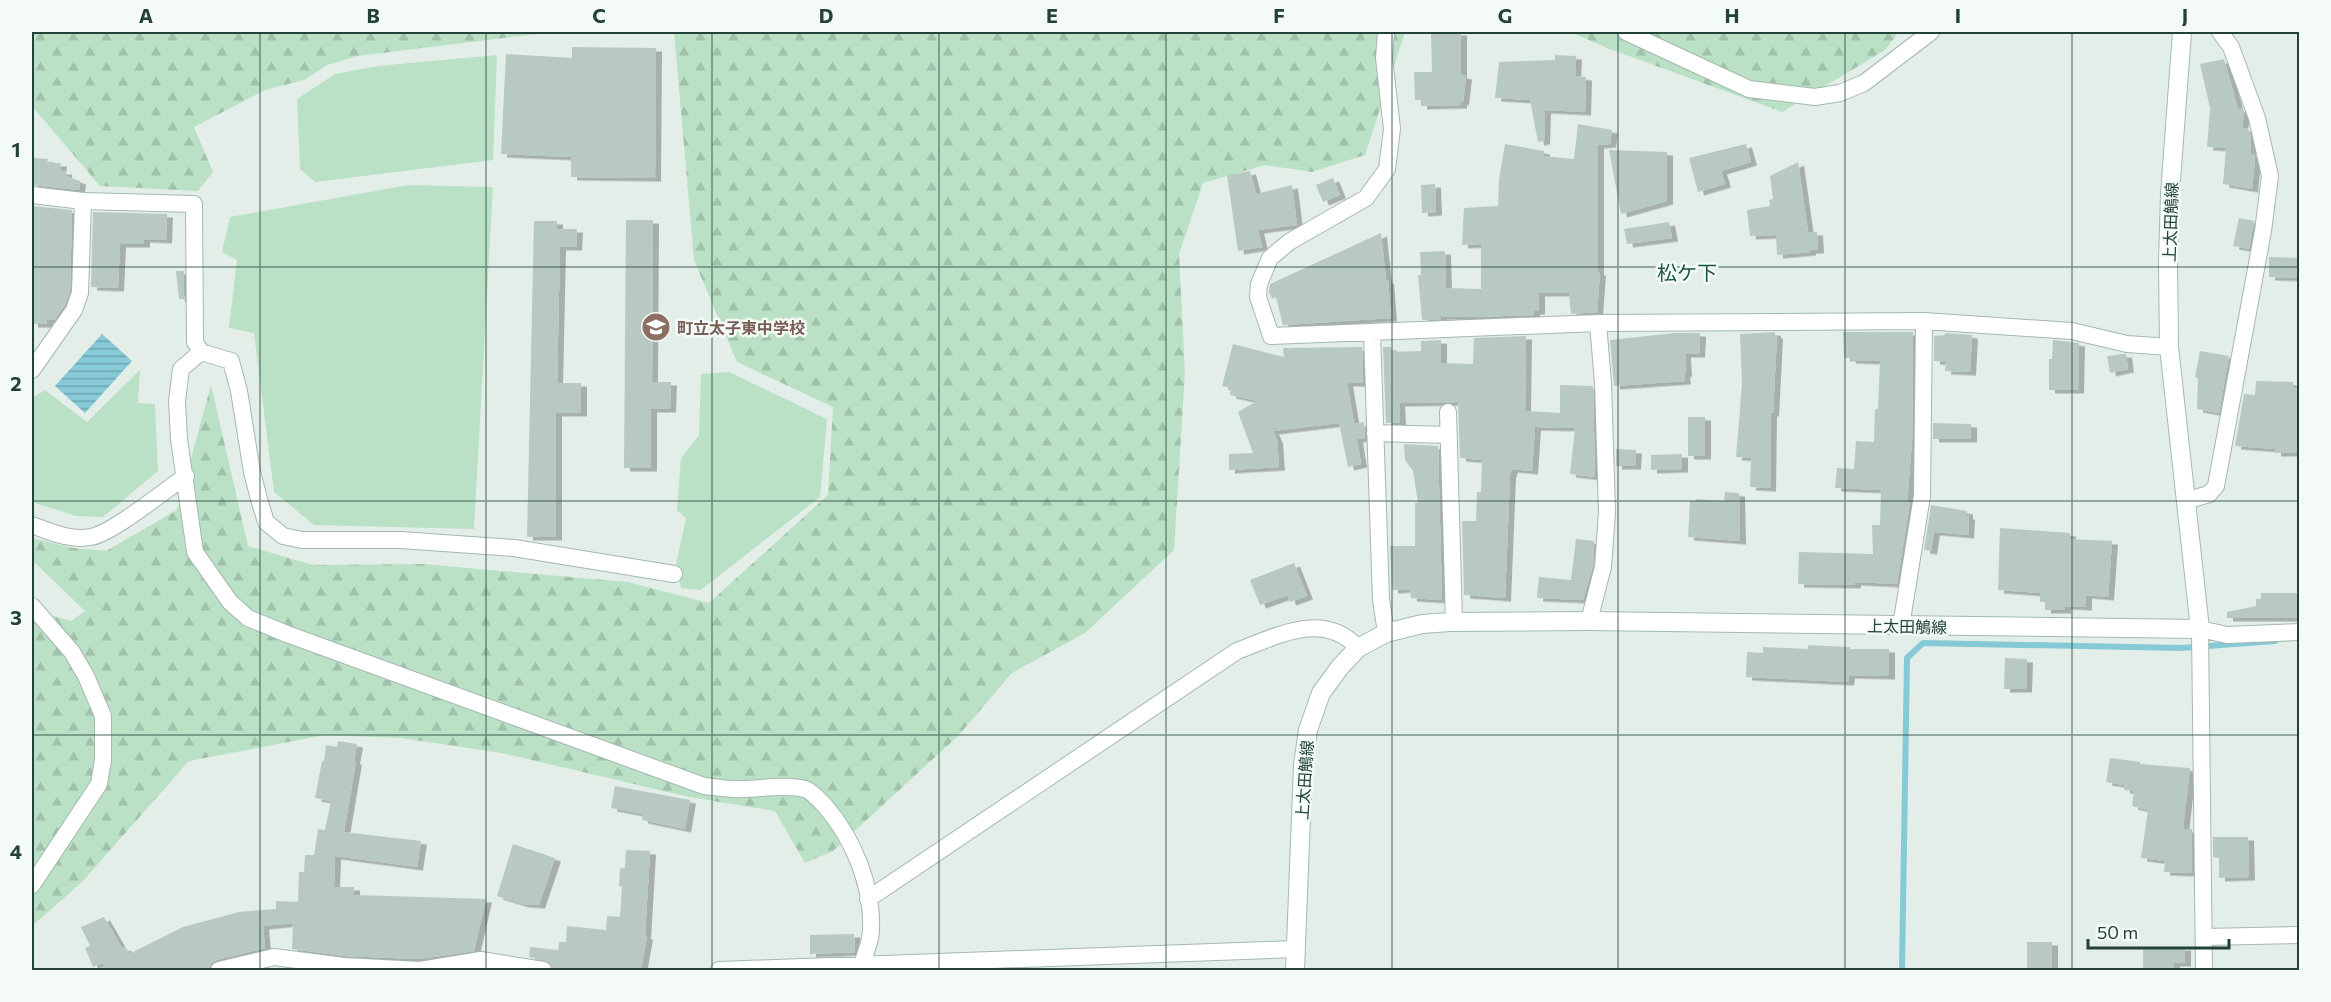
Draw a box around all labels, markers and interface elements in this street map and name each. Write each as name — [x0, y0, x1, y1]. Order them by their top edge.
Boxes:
text: A — [139, 3, 153, 27]
text: B — [366, 3, 380, 27]
text: C — [592, 3, 606, 27]
text: D — [819, 3, 833, 27]
text: E — [1046, 3, 1058, 27]
text: F — [1273, 3, 1285, 27]
text: G — [1498, 3, 1512, 27]
text: H — [1725, 3, 1740, 27]
text: I — [1955, 3, 1961, 27]
text: J — [2182, 3, 2188, 27]
text: 1 — [11, 137, 21, 161]
street label: 上太田鵤線 — [2159, 182, 2181, 262]
district label: 松ケ下 — [1657, 260, 1717, 284]
school or university icon: 町立太子東中学校 — [640, 311, 672, 343]
place label: 町立太子東中学校 — [677, 318, 805, 337]
text: 2 — [10, 371, 22, 395]
text: 3 — [10, 605, 22, 629]
street label: 上太田鵤線 — [1867, 616, 1947, 636]
street label: 上太田鵤線 — [1292, 739, 1316, 821]
text: 4 — [10, 839, 22, 863]
scale bar — [2088, 912, 2229, 950]
text: 50 m — [2097, 921, 2138, 943]

